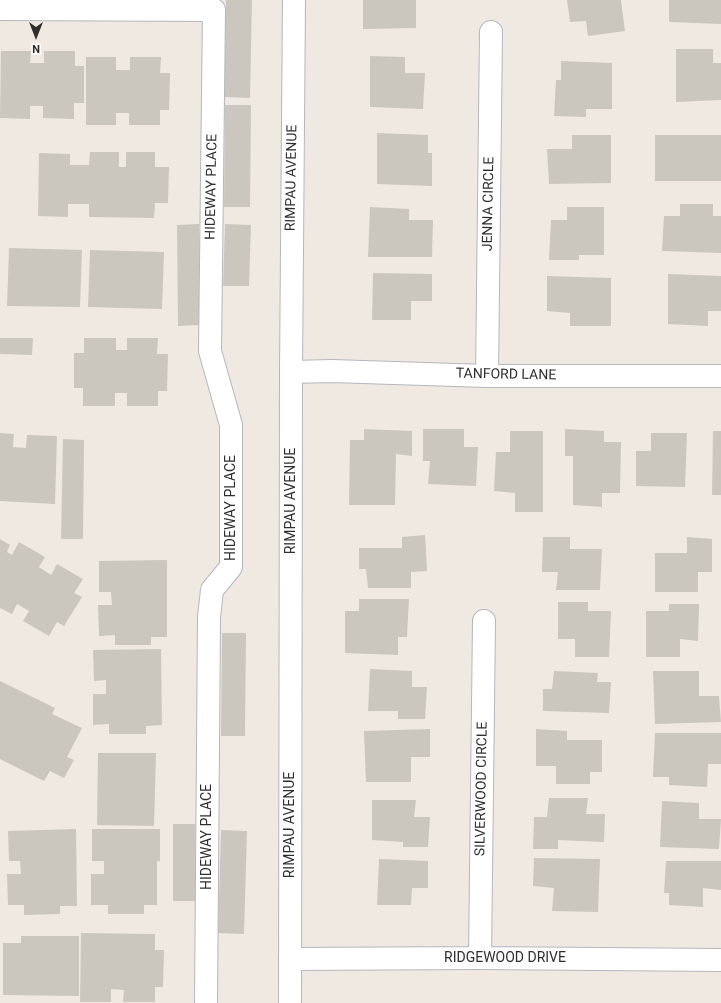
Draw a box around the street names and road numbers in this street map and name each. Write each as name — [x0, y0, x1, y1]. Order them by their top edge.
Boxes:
street label: RIMPAU AVENUE — [283, 125, 301, 231]
street label: HIDEWAY PLACE — [203, 134, 221, 240]
street label: JENNA CIRCLE — [480, 157, 498, 251]
street label: TANFORD LANE — [456, 366, 556, 384]
street label: RIMPAU AVENUE — [283, 448, 299, 554]
street label: HIDEWAY PLACE — [223, 455, 239, 561]
street label: SILVERWOOD CIRCLE — [472, 722, 492, 856]
street label: RIMPAU AVENUE — [282, 772, 298, 878]
street label: HIDEWAY PLACE — [199, 784, 215, 890]
street label: RIDGEWOOD DRIVE — [444, 950, 566, 966]

